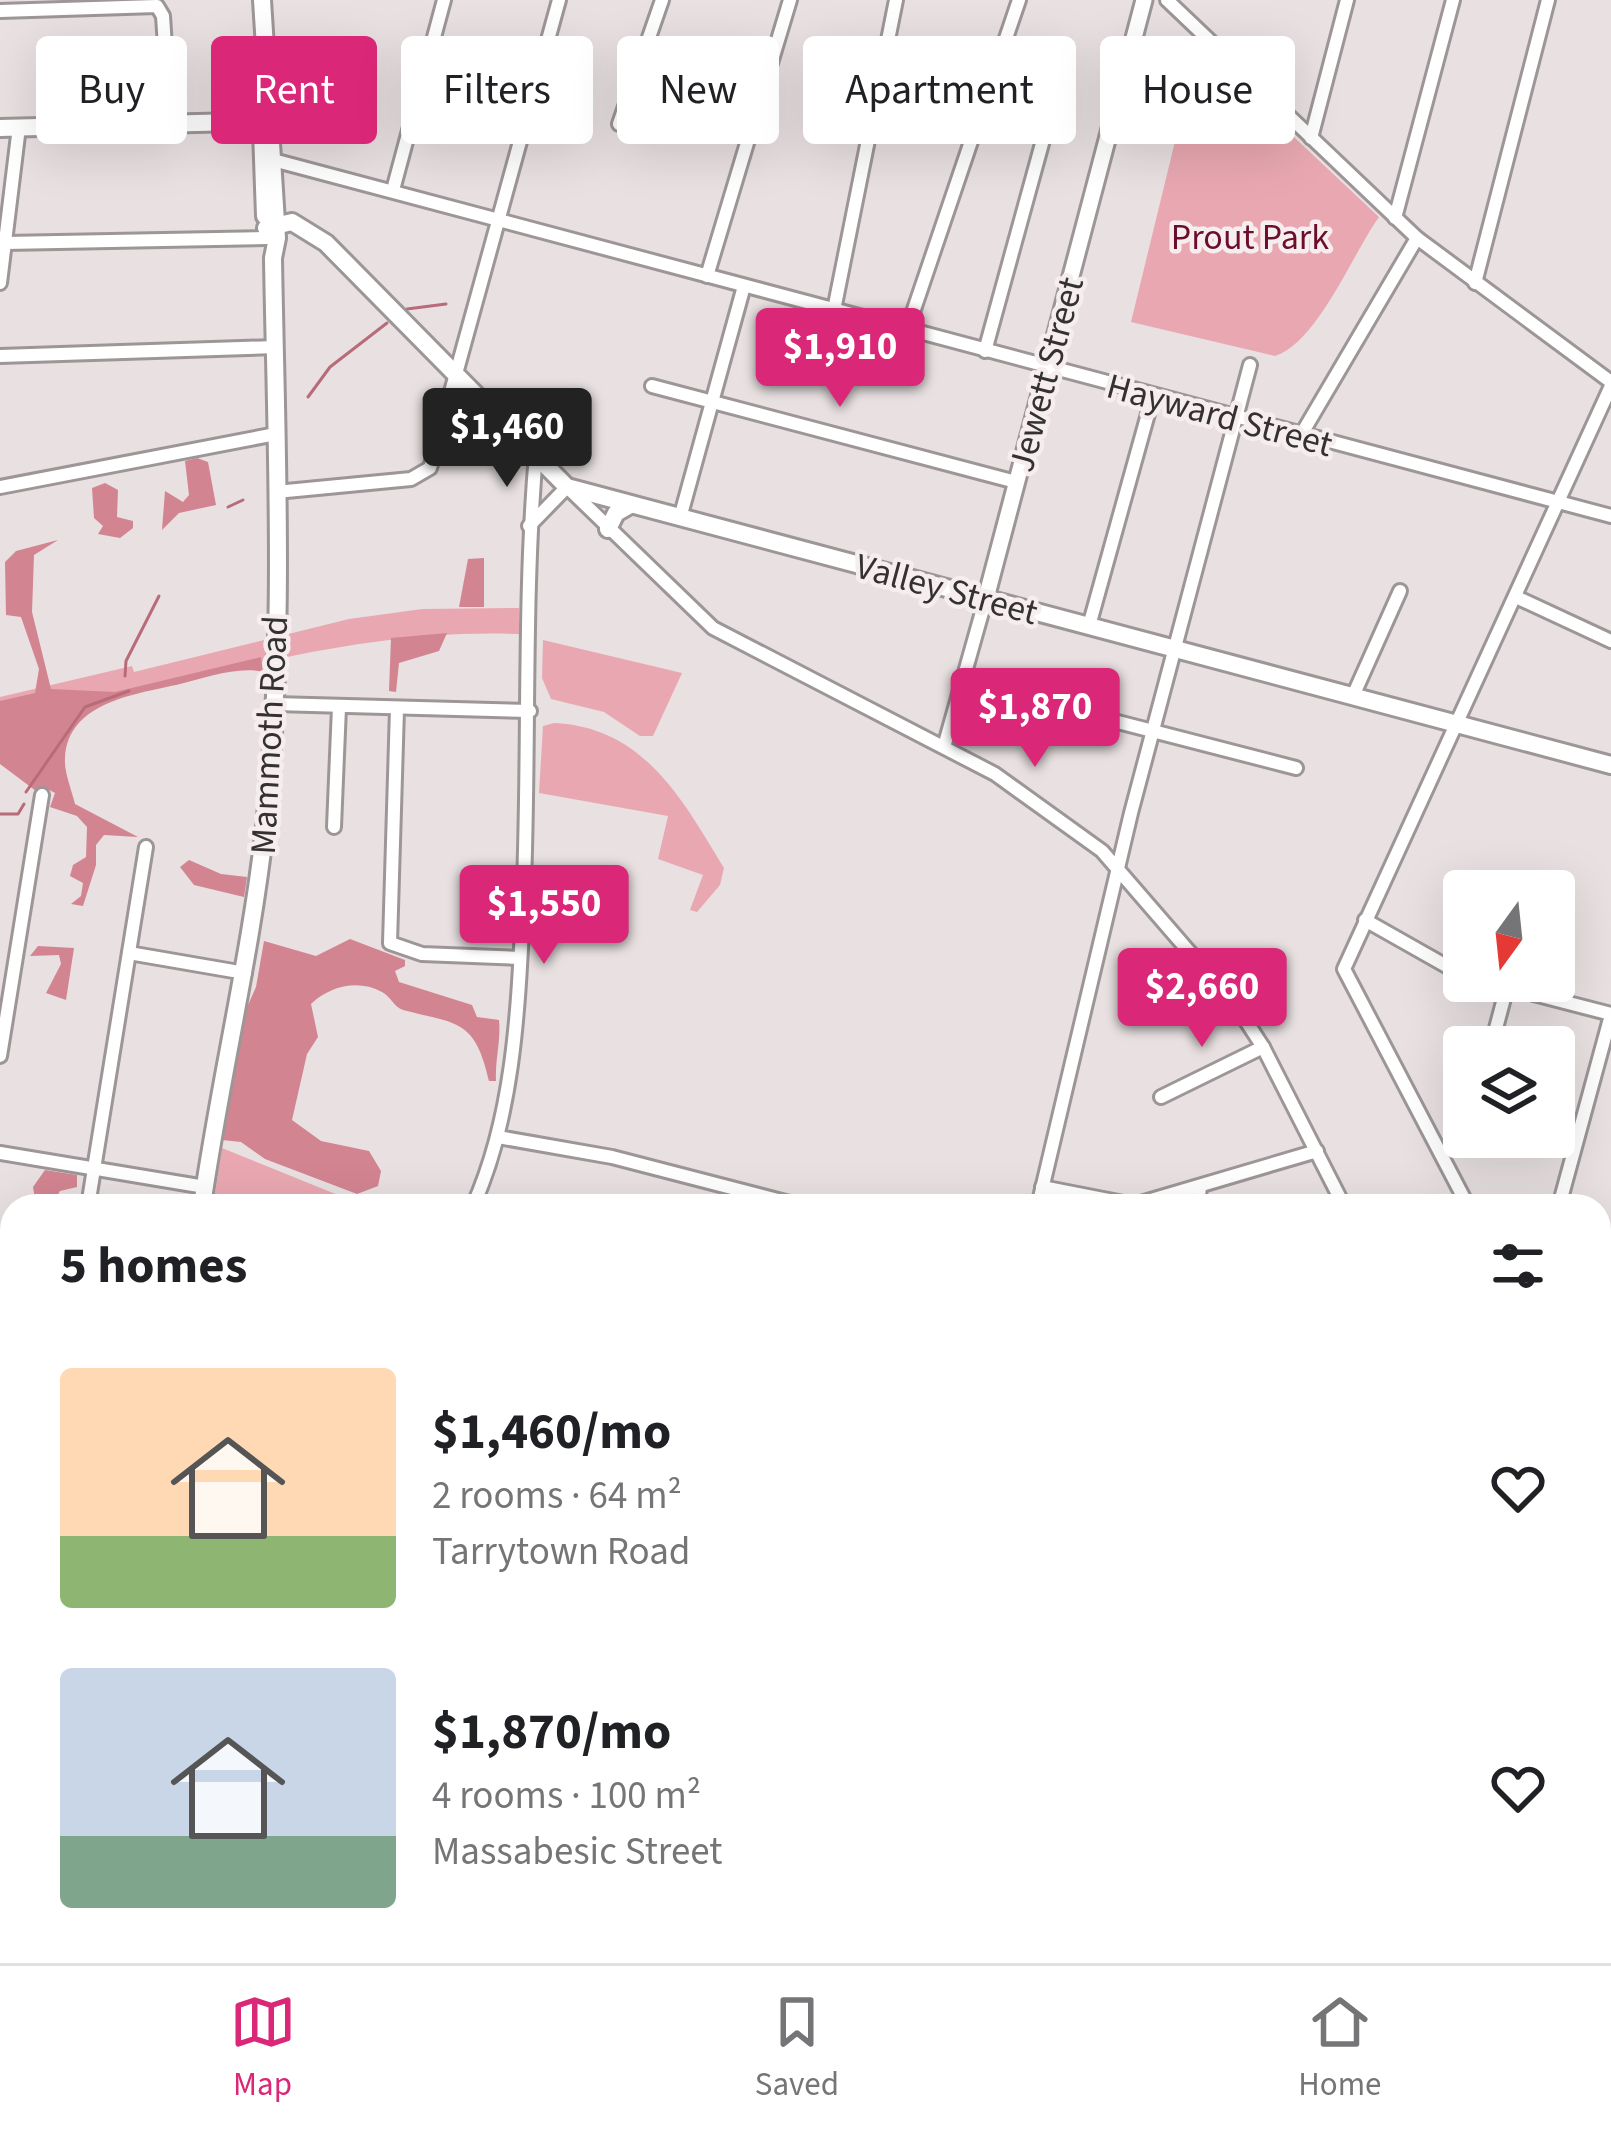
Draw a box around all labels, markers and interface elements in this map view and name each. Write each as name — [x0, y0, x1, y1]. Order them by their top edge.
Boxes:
chip: Buy — [36, 36, 187, 144]
chip: Rent — [211, 36, 377, 144]
chip: Filters — [401, 36, 593, 144]
chip: New — [617, 36, 779, 144]
chip: Apartment — [803, 36, 1076, 144]
chip: House — [1100, 36, 1295, 144]
park label: Prout Park — [1171, 212, 1329, 263]
street label: Jewett Street — [996, 271, 1097, 477]
pin: $1,910 — [742, 308, 938, 410]
text: $1,910 — [783, 319, 897, 375]
street label: Hayward Street — [1101, 361, 1338, 470]
pin: $1,460 — [409, 388, 605, 490]
text: $1,460 — [450, 399, 564, 455]
street label: Valley Street — [850, 541, 1043, 638]
street label: Mammoth Road — [238, 614, 301, 856]
pin: $1,870 — [937, 668, 1133, 770]
text: $1,870 — [978, 679, 1092, 735]
pin: $1,550 — [446, 865, 642, 967]
north arrow — [1443, 870, 1575, 1002]
map controls — [1443, 870, 1575, 1158]
text: $1,550 — [487, 876, 601, 932]
pin: $2,660 — [1104, 948, 1300, 1050]
text: $2,660 — [1145, 959, 1259, 1015]
button: layers — [1443, 1026, 1575, 1158]
text: 5 homes — [60, 1230, 247, 1302]
icon: filters — [1485, 1233, 1551, 1299]
text: $1,460/mo — [432, 1396, 671, 1468]
icon: home — [156, 1416, 300, 1560]
icon: heart — [1485, 1455, 1551, 1521]
text: 2 rooms · 64 m² — [432, 1468, 682, 1524]
text: Tarrytown Road — [432, 1524, 691, 1580]
text: $1,870/mo — [432, 1696, 671, 1768]
icon: home — [156, 1716, 300, 1860]
icon: heart — [1485, 1755, 1551, 1821]
text: 4 rooms · 100 m² — [432, 1768, 701, 1824]
text: Massabesic Street — [432, 1824, 723, 1880]
tab: Map — [230, 1989, 296, 2108]
tab: Saved — [755, 1989, 839, 2108]
tab: Home — [1298, 1989, 1381, 2108]

